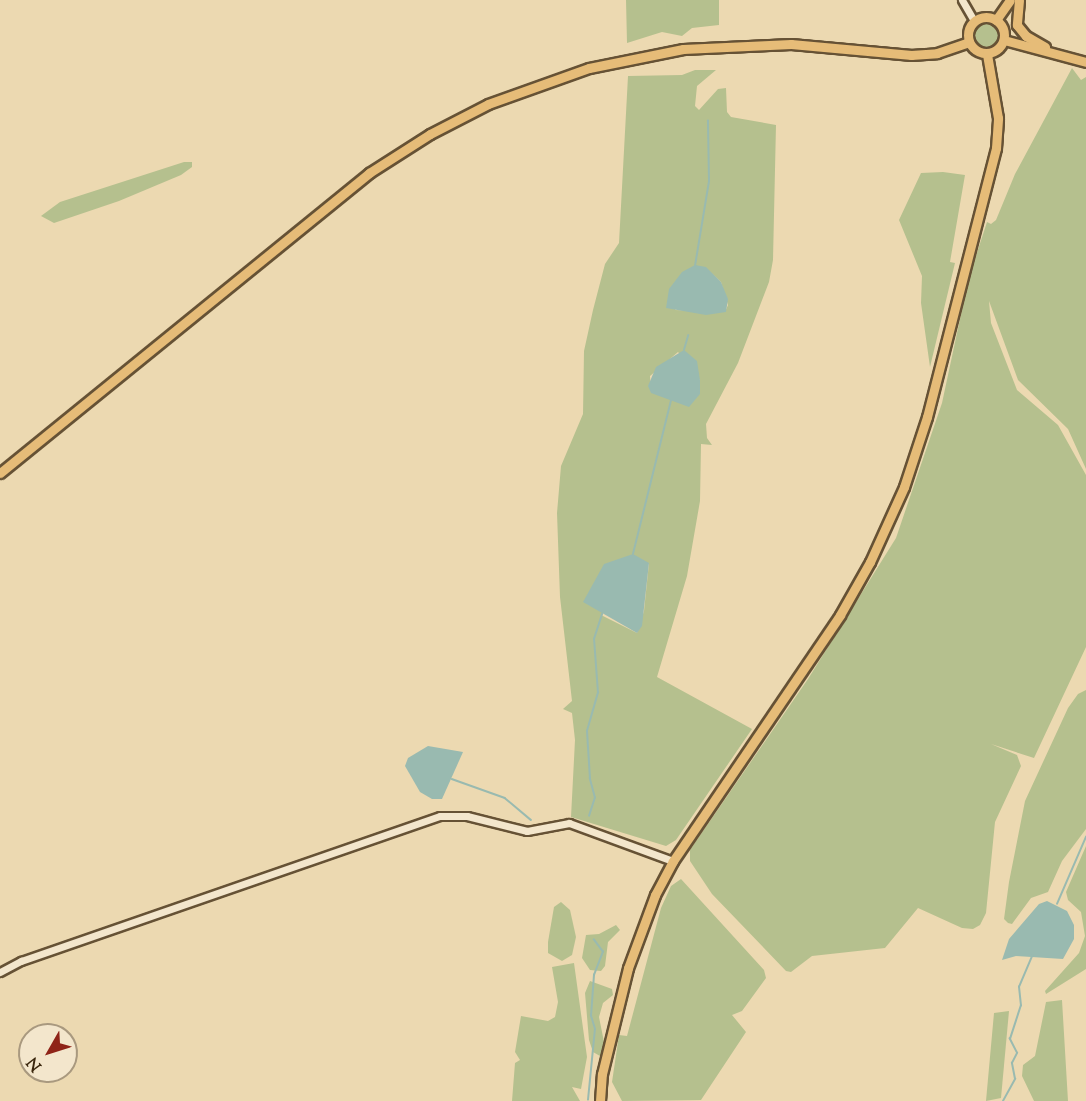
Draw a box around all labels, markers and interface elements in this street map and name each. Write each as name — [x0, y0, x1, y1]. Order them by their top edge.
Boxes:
north arrow — [18, 1023, 78, 1083]
text: N — [22, 1051, 48, 1076]

